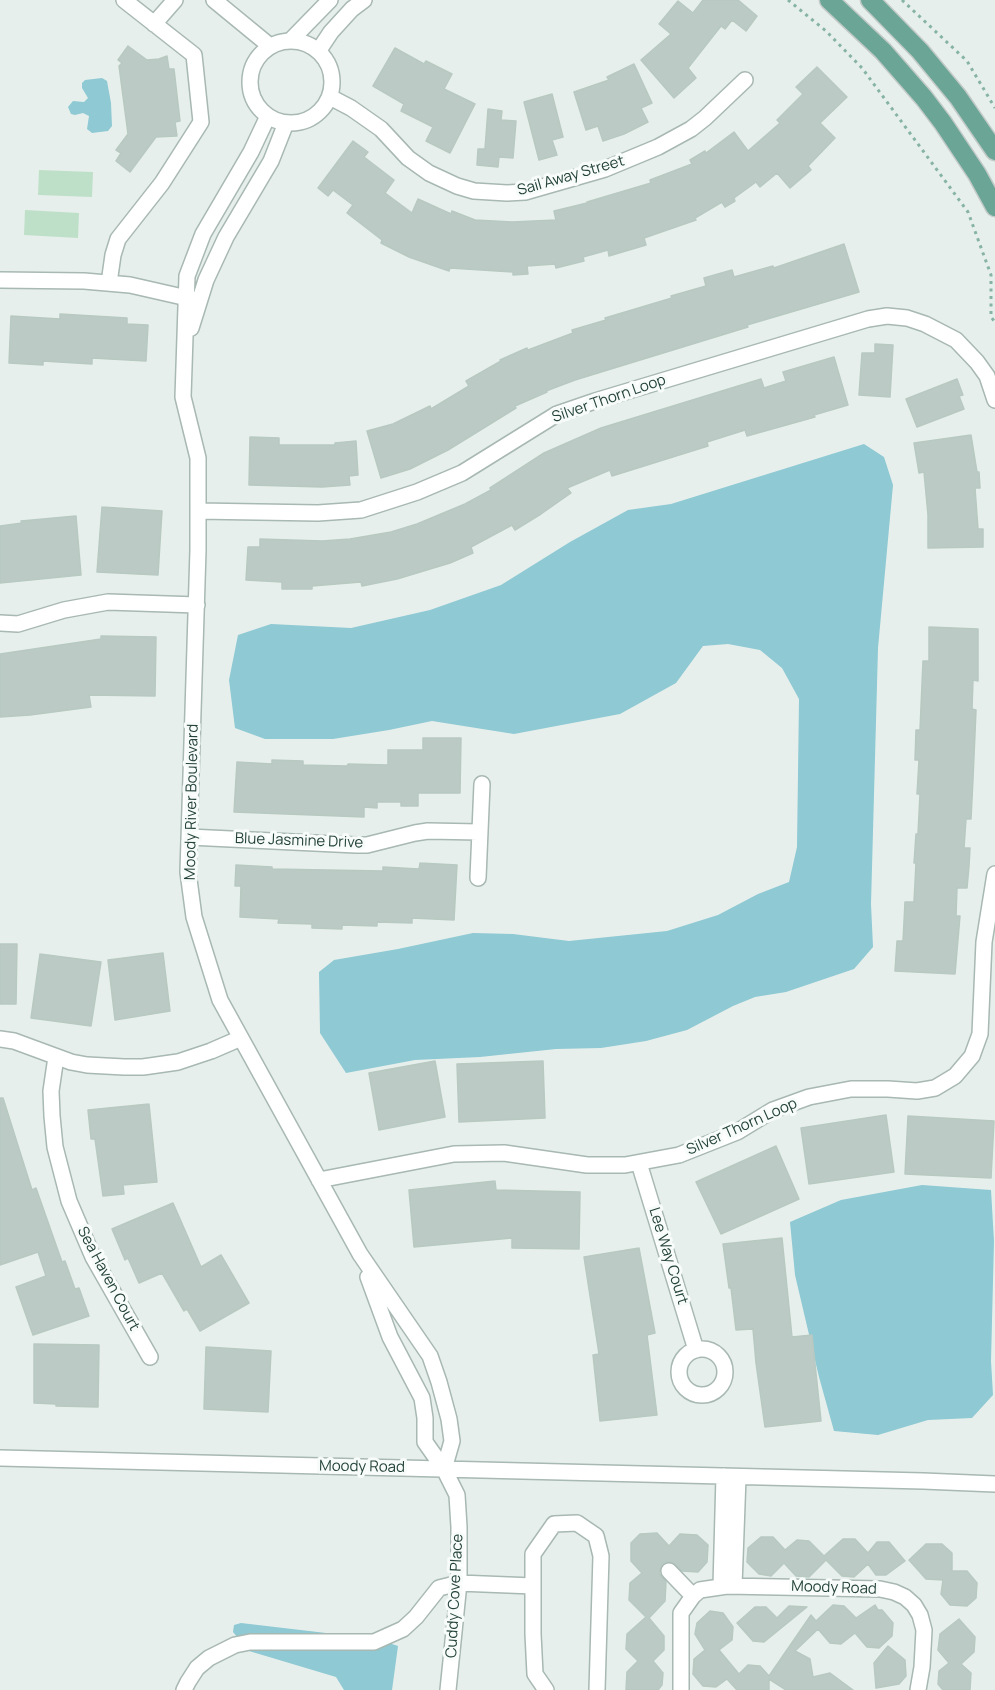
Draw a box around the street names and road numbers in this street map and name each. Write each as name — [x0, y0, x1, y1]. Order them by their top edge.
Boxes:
street label: Sail Away Street — [515, 152, 627, 200]
street label: Silver Thorn Loop — [550, 371, 668, 427]
street label: Moody River Boulevard — [182, 724, 202, 880]
street label: Blue Jasmine Drive — [234, 830, 364, 852]
street label: Silver Thorn Loop — [684, 1095, 800, 1159]
street label: Lee Way Court — [645, 1205, 691, 1307]
street label: Sea Haven Court — [73, 1224, 143, 1334]
street label: Moody Road — [319, 1457, 405, 1477]
street label: Cuddy Cove Place — [443, 1533, 467, 1659]
street label: Moody Road — [791, 1578, 877, 1598]

